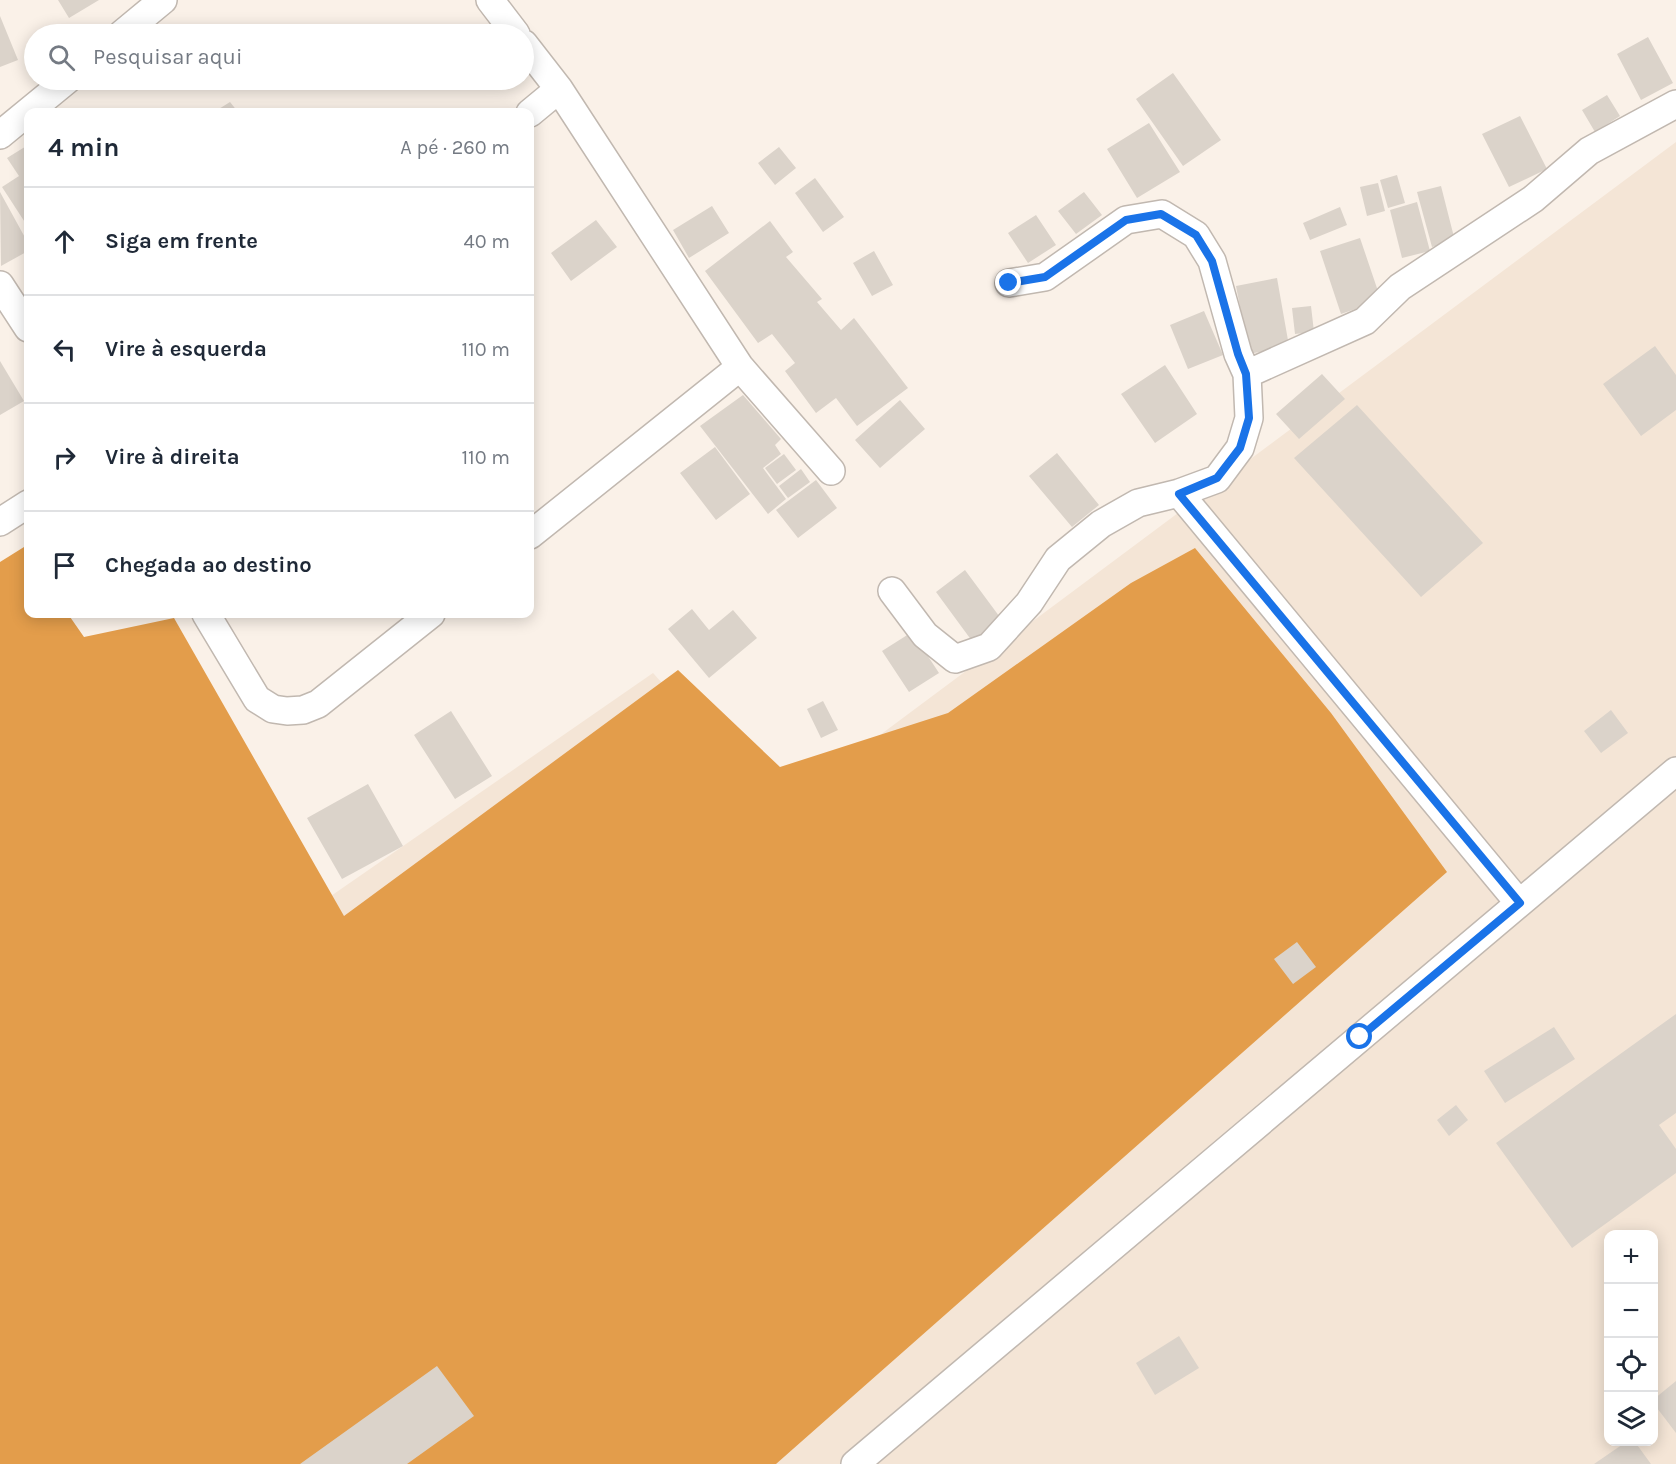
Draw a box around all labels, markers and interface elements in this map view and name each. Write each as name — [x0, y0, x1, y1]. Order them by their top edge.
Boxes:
search box — [24, 24, 534, 90]
icon: search — [45, 41, 78, 74]
text: Pesquisar aqui — [93, 44, 242, 70]
text: 4 min — [48, 132, 119, 163]
text: A pé · 260 m — [400, 136, 510, 159]
icon: ahead — [48, 225, 81, 258]
text: Siga em frente — [105, 228, 258, 254]
text: 40 m — [464, 230, 510, 253]
route end — [995, 269, 1021, 295]
icon: left — [48, 333, 81, 366]
text: Vire à esquerda — [105, 336, 267, 362]
text: 110 m — [461, 338, 510, 361]
icon: right — [48, 441, 81, 474]
text: Vire à direita — [105, 444, 240, 470]
text: 110 m — [461, 446, 510, 469]
icon: arrive — [48, 549, 81, 582]
text: Chegada ao destino — [105, 552, 312, 578]
route start — [1346, 1023, 1372, 1049]
map controls — [1604, 1230, 1658, 1446]
button: + — [1604, 1230, 1658, 1284]
button: − — [1604, 1284, 1658, 1338]
button: locate — [1604, 1338, 1658, 1392]
button: layers — [1604, 1392, 1658, 1446]

